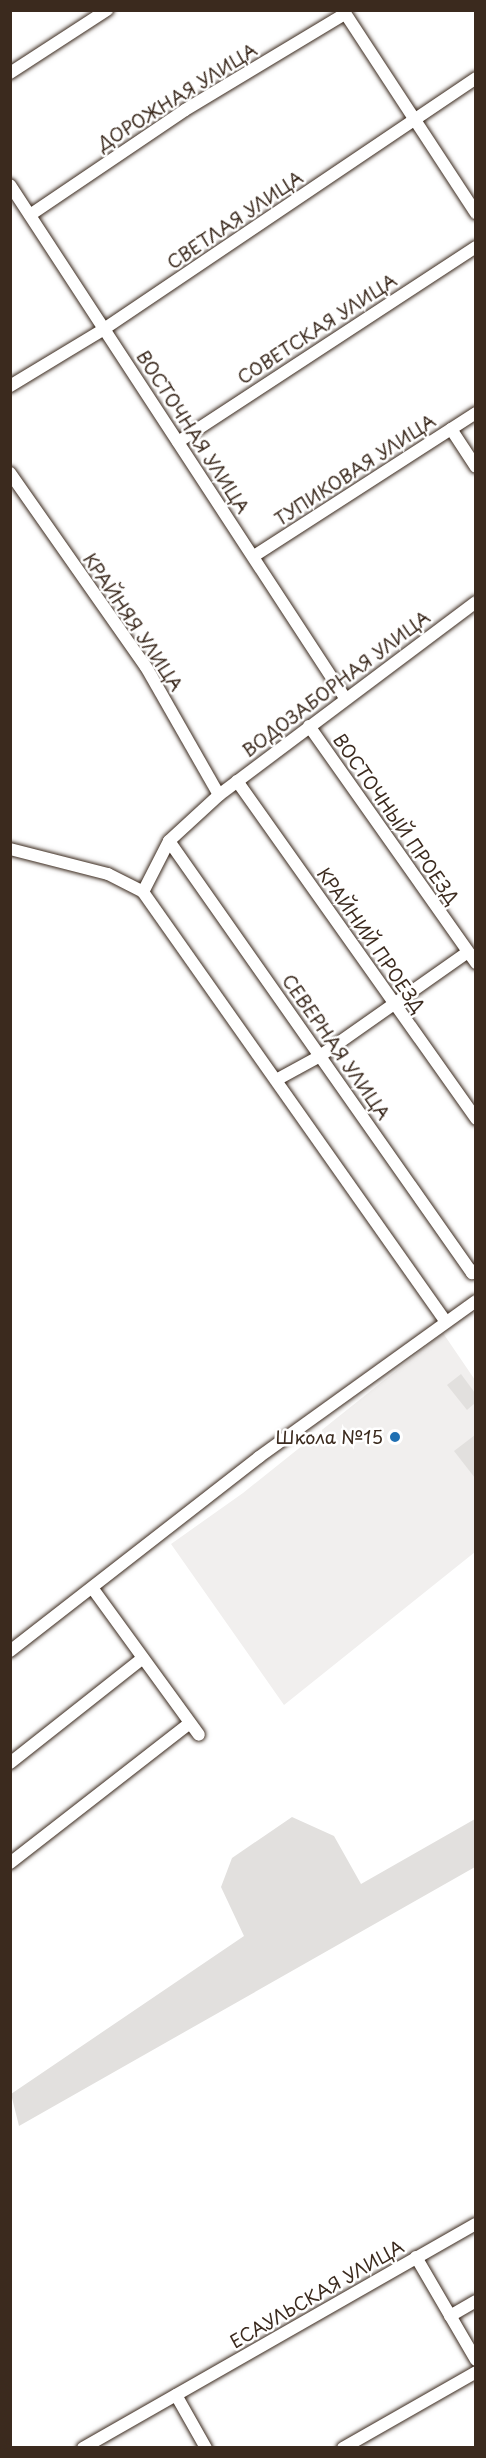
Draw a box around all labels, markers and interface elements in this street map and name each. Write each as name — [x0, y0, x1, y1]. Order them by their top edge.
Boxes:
street label: ДОРОЖНАЯ УЛИЦА — [93, 39, 261, 155]
street label: СВЕТЛАЯ УЛИЦА — [163, 166, 307, 274]
street label: СОВЕТСКАЯ УЛИЦА — [233, 270, 401, 388]
street label: ВОСТОЧНАЯ УЛИЦА — [132, 347, 254, 517]
street label: ТУПИКОВАЯ УЛИЦА — [271, 410, 439, 530]
street label: КРАЙНЯЯ УЛИЦА — [79, 548, 187, 696]
street label: ВОДОЗАБОРНАЯ УЛИЦА — [238, 606, 434, 762]
street label: ВОСТОЧНЫЙ ПРОЕЗД — [329, 729, 463, 909]
street label: КРАЙНИЙ ПРОЕЗД — [312, 863, 430, 1017]
street label: СЕВЕРНАЯ УЛИЦА — [278, 970, 394, 1124]
place label: Школа №15 — [275, 1426, 383, 1448]
marker: Школа №15 — [388, 1430, 402, 1444]
street label: ЕСАУЛЬСКАЯ УЛИЦА — [226, 2235, 408, 2353]

